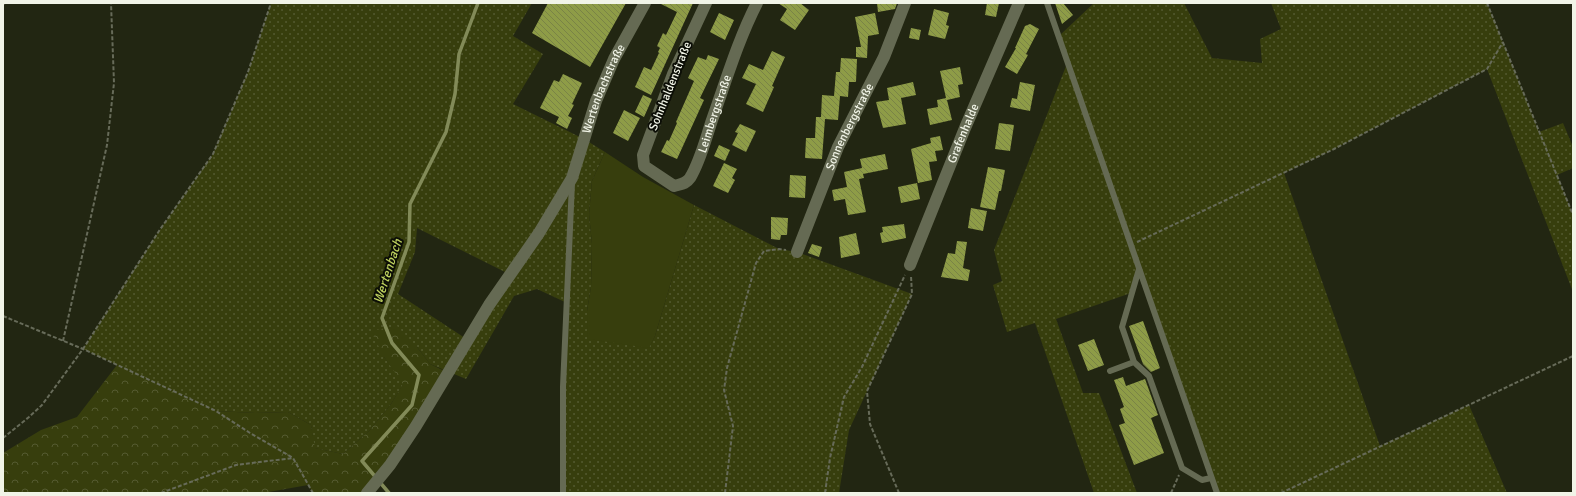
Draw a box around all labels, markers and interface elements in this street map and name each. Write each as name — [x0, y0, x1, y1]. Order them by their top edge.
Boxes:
street label: Sohnhaldenstraße — [646, 40, 695, 133]
street label: Wertenbachstraße — [579, 42, 629, 135]
street label: Leimbergstraße — [695, 73, 735, 155]
street label: Sonnenbergstraße — [823, 81, 877, 172]
street label: Grafenhalde — [945, 101, 983, 165]
water label: Wertenbach — [370, 236, 406, 306]

